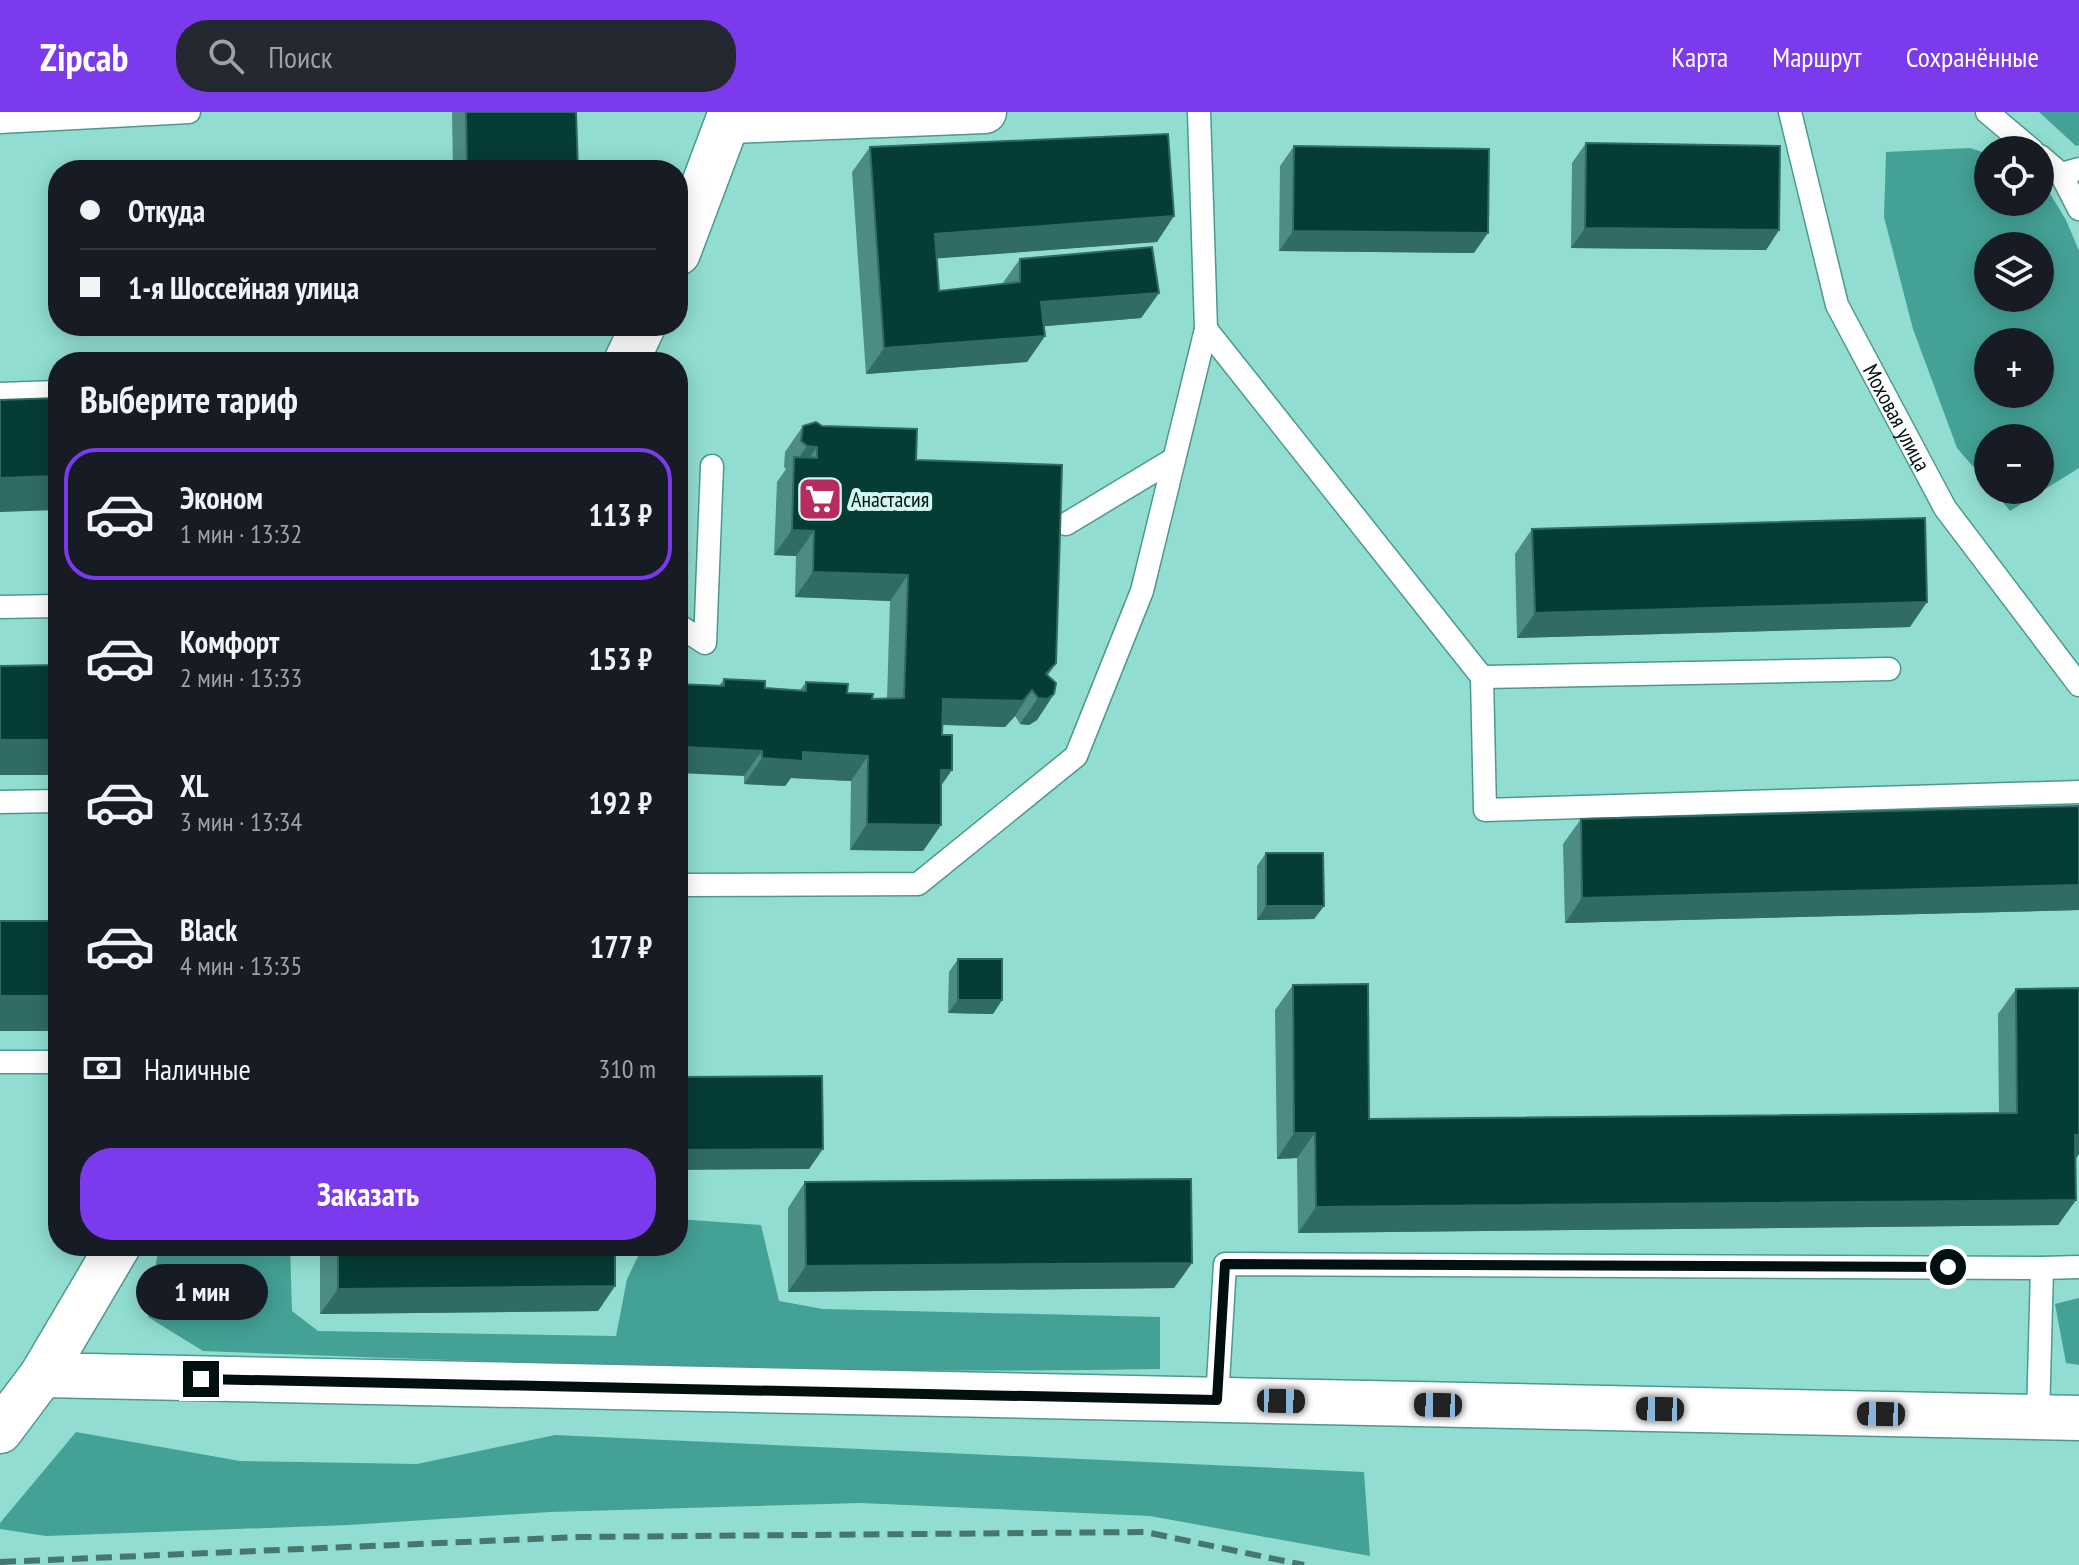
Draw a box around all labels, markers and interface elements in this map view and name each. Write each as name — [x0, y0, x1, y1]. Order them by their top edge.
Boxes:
search box — [176, 20, 736, 92]
text: Zipcab — [40, 32, 128, 81]
icon: search — [204, 34, 248, 78]
text: Поиск — [268, 37, 332, 76]
text: Карта — [1671, 38, 1728, 75]
text: Маршрут — [1772, 38, 1862, 75]
text: Сохранённые — [1906, 38, 2039, 75]
map controls — [1974, 136, 2054, 504]
button: locate — [1974, 136, 2054, 216]
text: Откуда — [128, 191, 205, 230]
button: layers — [1974, 232, 2054, 312]
text: 1-я Шоссейная улица — [128, 268, 359, 307]
button: + — [1974, 328, 2054, 408]
street label: Моховая улица — [1857, 359, 1937, 476]
text: Выберите тариф — [80, 376, 298, 423]
button: − — [1974, 424, 2054, 504]
supermarket icon: Анастасия — [796, 475, 844, 523]
icon: car — [84, 478, 156, 550]
text: Эконом — [180, 478, 263, 517]
place label: Анастасия — [851, 485, 929, 513]
text: 113 ₽ — [588, 495, 652, 534]
text: 1 мин · 13:32 — [180, 517, 302, 550]
icon: car — [84, 622, 156, 694]
text: Комфорт — [180, 622, 279, 661]
text: 153 ₽ — [588, 639, 652, 678]
text: 2 мин · 13:33 — [180, 661, 302, 694]
icon: car — [84, 766, 156, 838]
text: XL — [180, 766, 209, 805]
text: 192 ₽ — [588, 783, 652, 822]
text: 3 мин · 13:34 — [180, 805, 302, 838]
icon: car — [84, 910, 156, 982]
text: Black — [180, 910, 237, 949]
text: 177 ₽ — [590, 927, 652, 966]
text: 4 мин · 13:35 — [180, 949, 302, 982]
icon: cash — [80, 1046, 124, 1090]
text: Наличные — [144, 1049, 251, 1088]
text: 310 m — [598, 1052, 656, 1085]
button: Заказать — [80, 1148, 656, 1240]
route start — [1930, 1249, 1966, 1285]
callout: 1 мин — [135, 1263, 267, 1319]
text: 1 мин — [174, 1275, 230, 1308]
route end — [183, 1361, 219, 1397]
car — [1257, 1389, 1305, 1413]
car — [1414, 1393, 1462, 1417]
car — [1636, 1397, 1684, 1421]
car — [1857, 1402, 1905, 1426]

